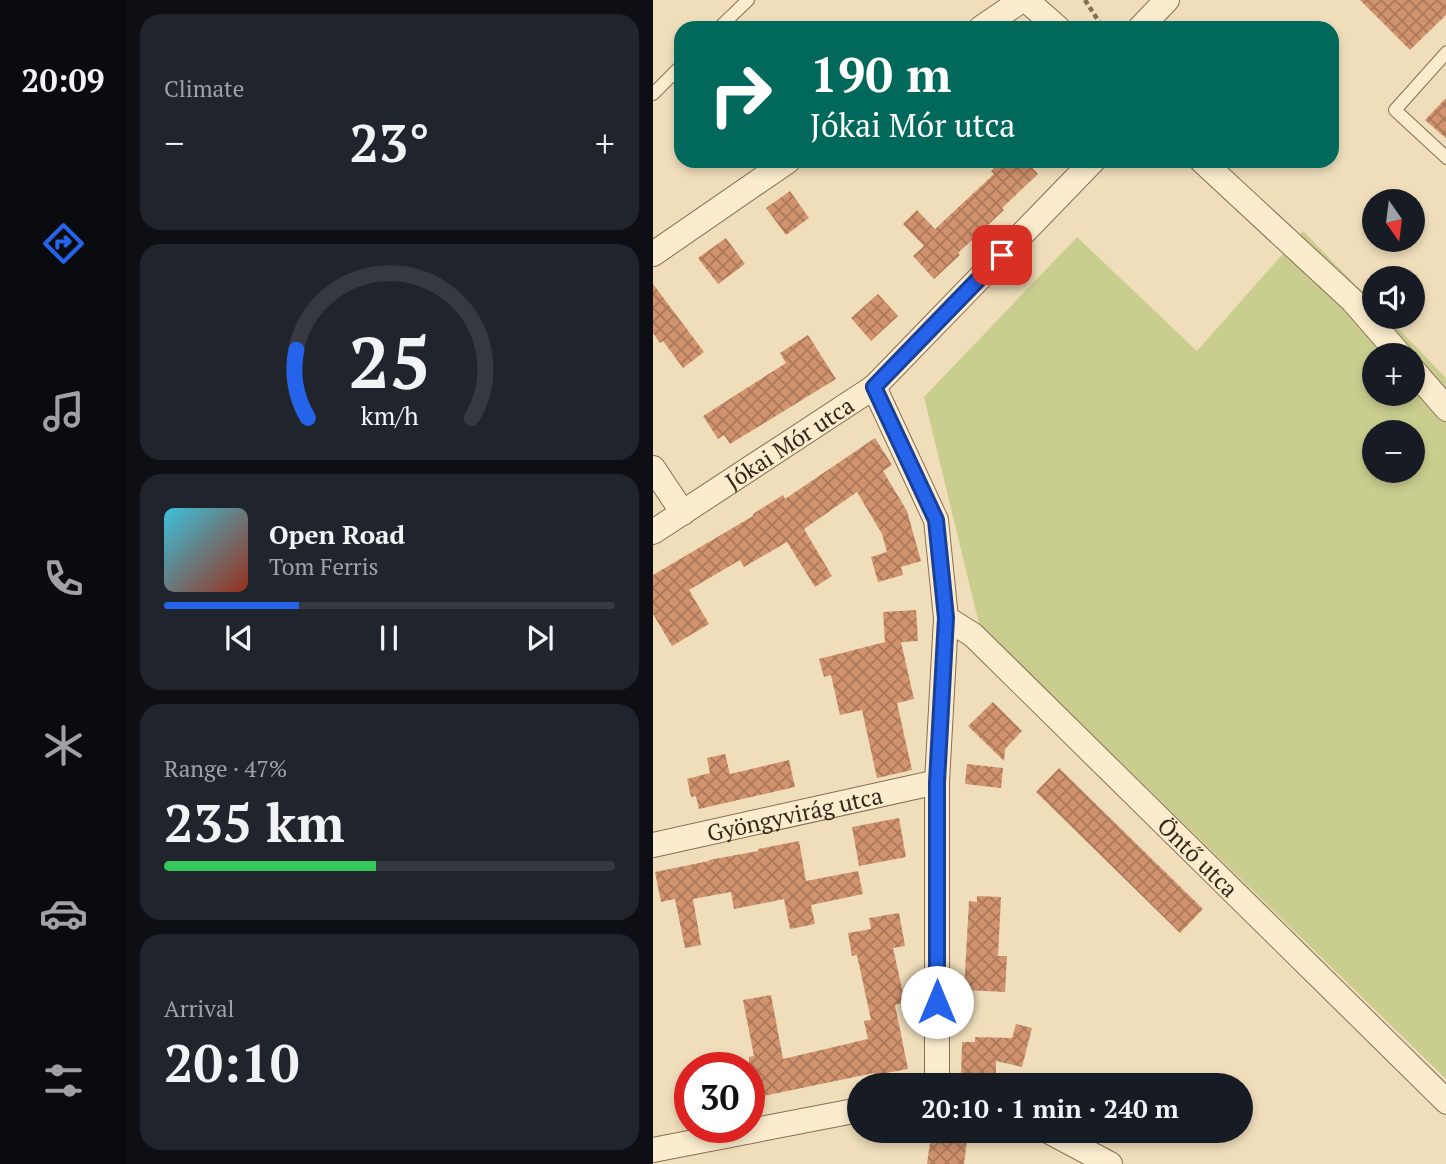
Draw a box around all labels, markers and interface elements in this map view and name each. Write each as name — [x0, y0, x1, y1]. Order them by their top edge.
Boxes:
text: 190 m — [810, 41, 952, 106]
icon: right — [695, 49, 786, 140]
text: 20:09 — [21, 59, 105, 101]
text: Climate — [164, 73, 244, 104]
text: Jókai Mór utca — [810, 104, 1016, 146]
text: 23° — [349, 108, 430, 177]
text: − — [164, 118, 184, 168]
text: + — [595, 118, 615, 168]
north arrow — [1362, 189, 1425, 252]
map controls — [1362, 189, 1425, 483]
icon: directions — [39, 219, 88, 268]
pin — [972, 225, 1032, 285]
icon: arrive — [983, 236, 1021, 274]
button: sound — [1362, 266, 1425, 329]
text: 25 — [348, 312, 431, 409]
button: + — [1362, 343, 1425, 406]
icon: music — [39, 387, 88, 436]
street label: Jókai Mór utca — [719, 389, 860, 496]
text: km/h — [361, 399, 419, 432]
button: − — [1362, 420, 1425, 483]
text: Open Road — [269, 517, 405, 551]
text: Tom Ferris — [269, 551, 379, 582]
icon: phone — [39, 554, 88, 603]
icon: previous — [220, 619, 258, 657]
icon: pause — [370, 619, 408, 657]
icon: next — [521, 619, 559, 657]
icon: climate — [39, 721, 88, 770]
text: Range · 47% — [164, 753, 287, 784]
street label: Gyöngyvirág utca — [704, 779, 886, 848]
text: 235 km — [164, 788, 345, 857]
street label: Öntő utca — [1151, 810, 1246, 904]
icon: car — [39, 889, 88, 938]
position arrow — [900, 965, 974, 1039]
text: Arrival — [164, 993, 235, 1024]
text: 20:10 — [164, 1028, 299, 1097]
speed limit sign: 30 — [674, 1052, 765, 1143]
icon: filters — [39, 1056, 88, 1105]
text: 20:10 · 1 min · 240 m — [921, 1091, 1179, 1125]

